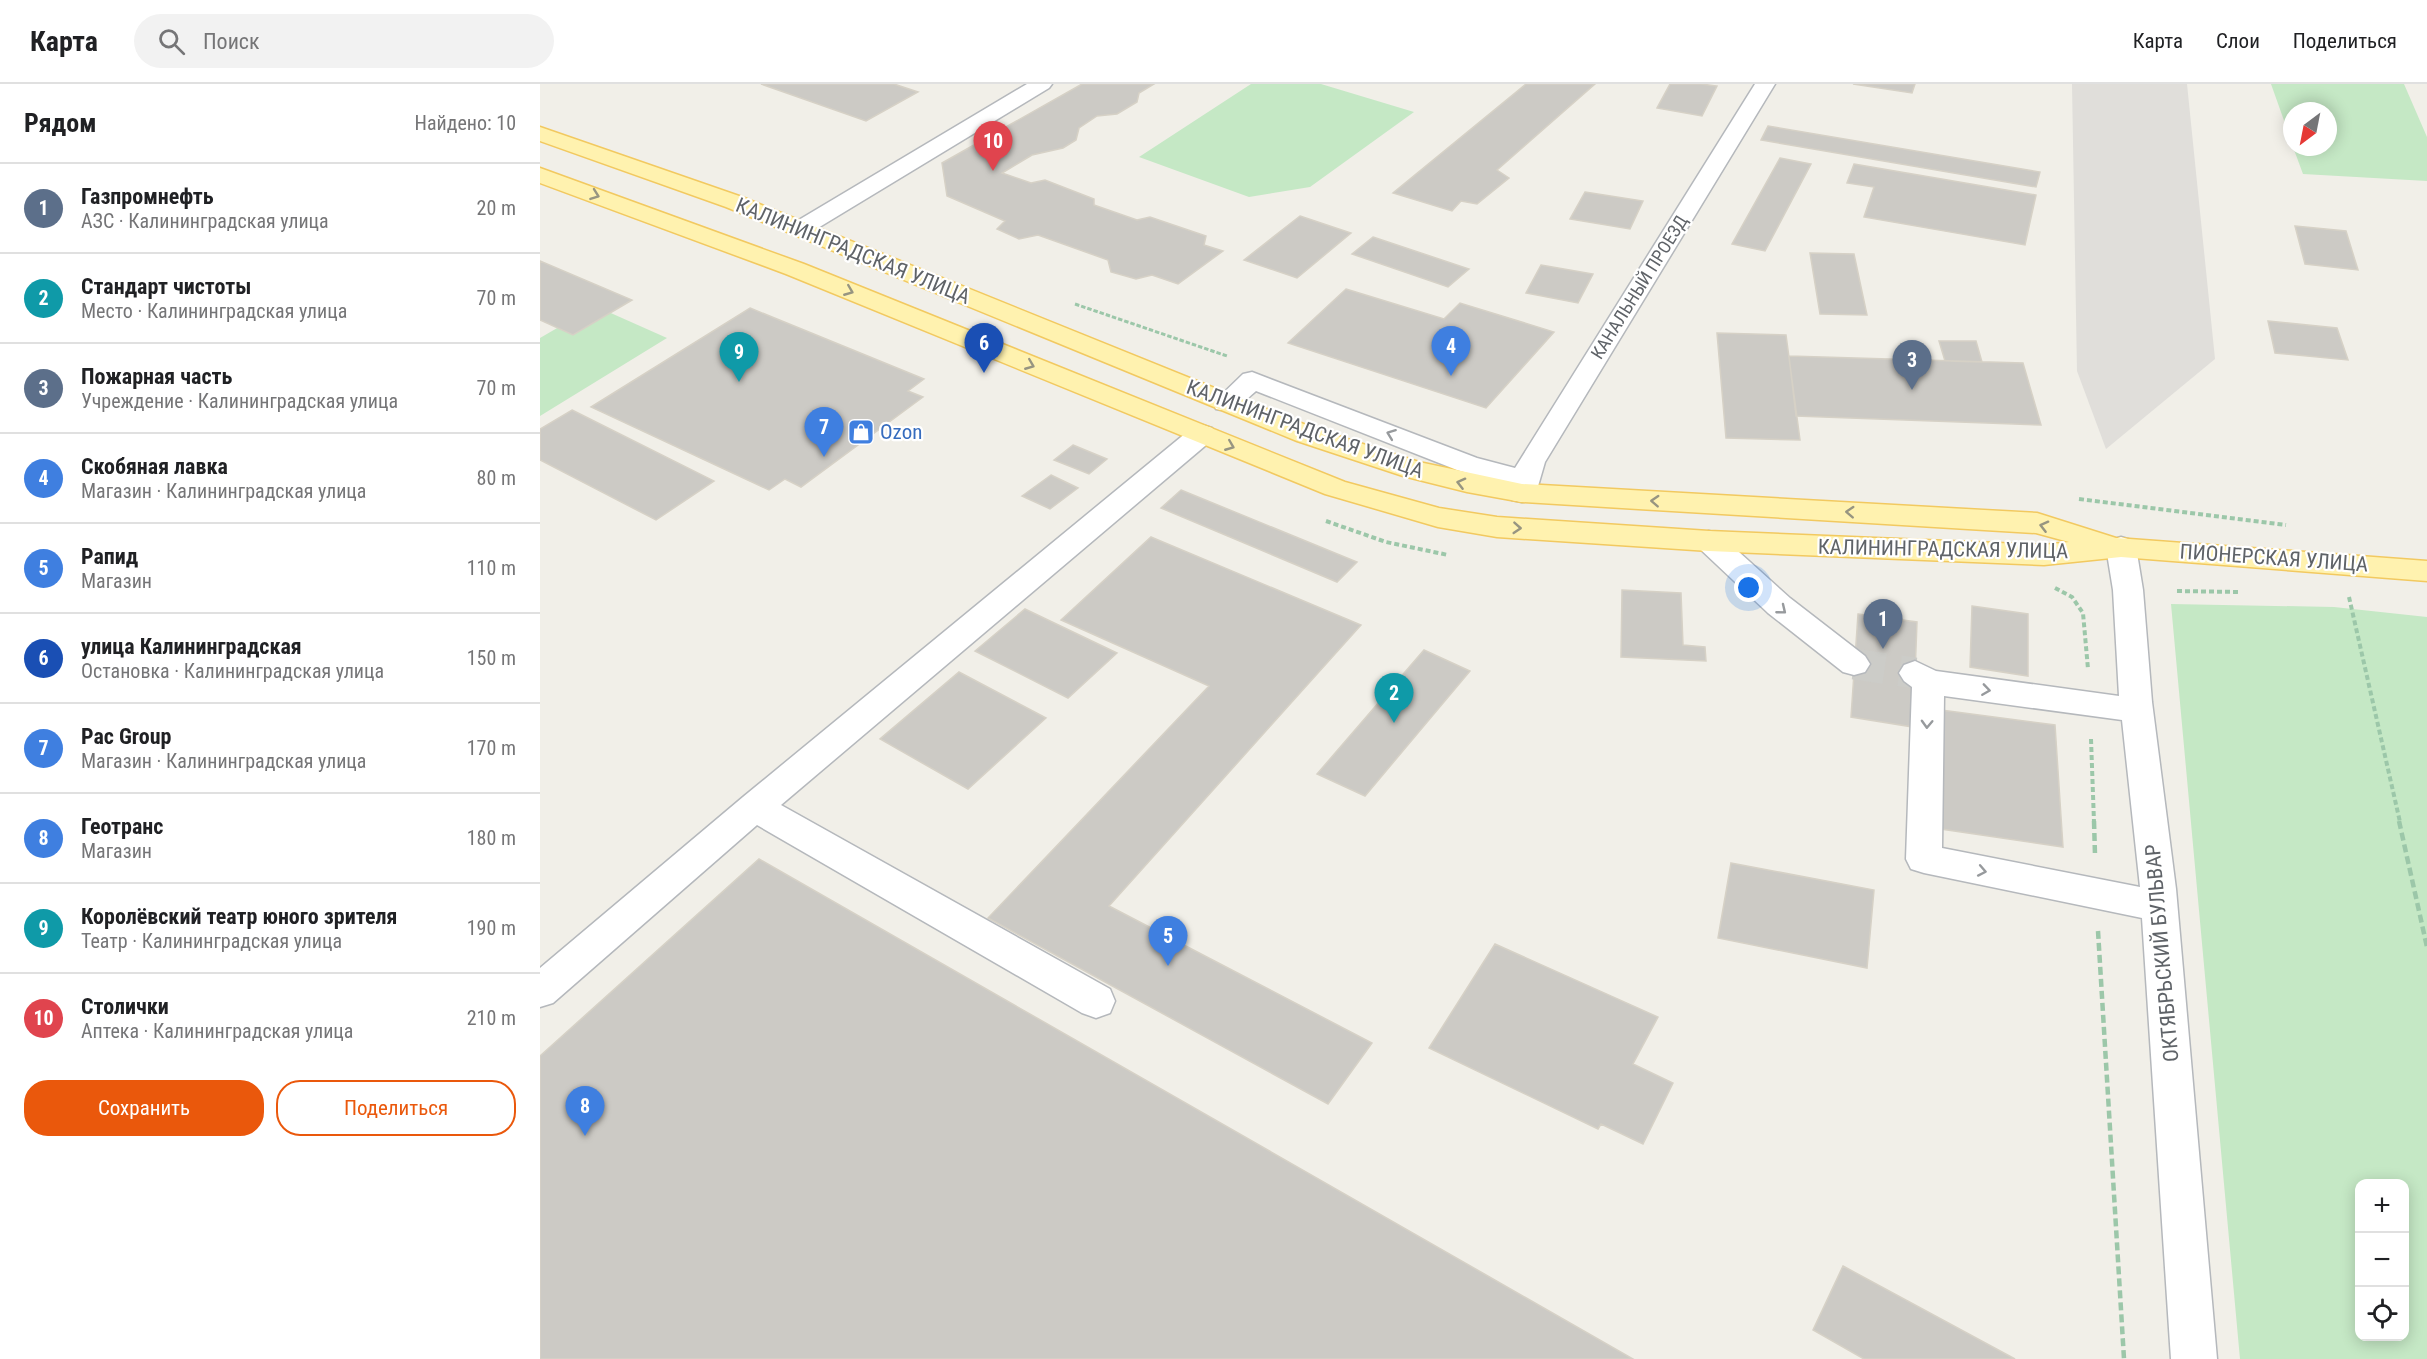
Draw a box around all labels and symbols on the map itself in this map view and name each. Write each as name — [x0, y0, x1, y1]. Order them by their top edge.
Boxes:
north arrow — [2283, 102, 2337, 156]
pin: 10 — [974, 122, 1012, 171]
one-way arrow — [589, 188, 600, 200]
street label: КАЛИНИНГРАДСКАЯ УЛИЦА — [732, 193, 974, 309]
street label: КАНАЛЬНЫЙ ПРОЕЗД — [1586, 211, 1692, 363]
one-way arrow — [843, 284, 854, 296]
pin: 6 — [964, 324, 1004, 373]
pin: 4 — [1432, 326, 1470, 376]
pin: 9 — [720, 332, 758, 382]
pin: 3 — [1892, 340, 1932, 390]
one-way arrow — [1023, 358, 1034, 370]
street label: КАЛИНИНГРАДСКАЯ УЛИЦА — [1183, 375, 1427, 483]
pin: 7 — [804, 408, 844, 457]
shop icon: Ozon — [846, 417, 876, 447]
place label: Ozon — [880, 420, 922, 444]
one-way arrow — [1386, 429, 1397, 441]
one-way arrow — [1224, 439, 1235, 451]
one-way arrow — [1457, 477, 1467, 490]
one-way arrow — [1651, 494, 1660, 507]
one-way arrow — [1845, 506, 1854, 519]
one-way arrow — [2039, 520, 2049, 533]
one-way arrow — [1512, 521, 1521, 534]
street label: КАЛИНИНГРАДСКАЯ УЛИЦА — [1818, 535, 2068, 563]
street label: ПИОНЕРСКАЯ УЛИЦА — [2179, 539, 2369, 577]
your location — [1734, 573, 1763, 602]
pin: 1 — [1864, 600, 1902, 649]
one-way arrow — [1775, 602, 1786, 613]
pin: 2 — [1374, 674, 1414, 723]
one-way arrow — [1982, 683, 1991, 695]
one-way arrow — [1921, 720, 1934, 729]
street label: ОКТЯБРЬСКИЙ БУЛЬВАР — [2141, 843, 2183, 1063]
one-way arrow — [1977, 864, 1987, 877]
pin: 5 — [1148, 916, 1188, 966]
pin: 8 — [566, 1086, 604, 1136]

